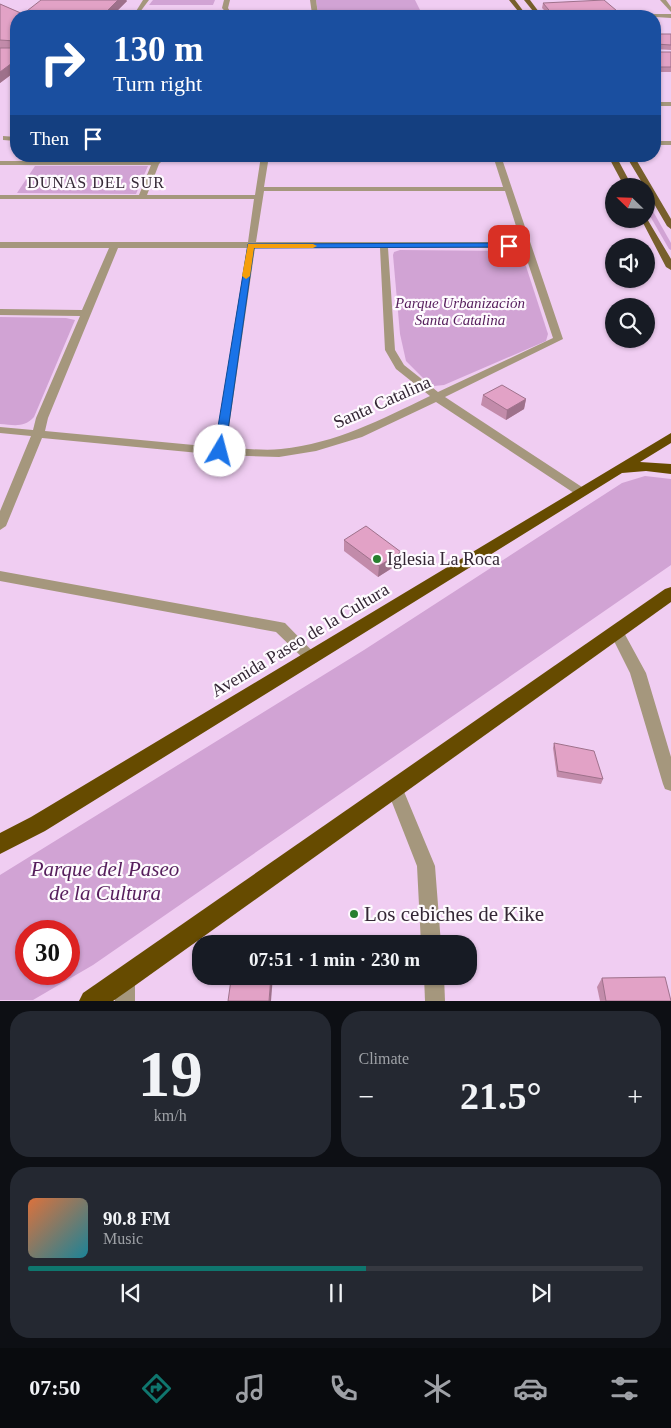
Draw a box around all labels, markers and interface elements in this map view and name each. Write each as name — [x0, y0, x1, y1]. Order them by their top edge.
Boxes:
icon: right — [30, 30, 95, 95]
text: 130 m — [113, 30, 203, 69]
text: Turn right — [113, 71, 202, 96]
icon: arrive — [79, 125, 107, 153]
text: Then — [30, 128, 69, 149]
district label: DUNAS DEL SUR — [27, 174, 165, 191]
north arrow — [605, 178, 655, 228]
map controls — [605, 178, 655, 348]
pin — [488, 225, 530, 267]
icon: arrive — [495, 232, 523, 260]
button: sound — [605, 238, 655, 288]
park label: Parque Urbanización Santa Catalina — [394, 295, 525, 328]
button: search — [605, 298, 655, 348]
street label: Santa Catalina — [330, 372, 434, 432]
position arrow — [193, 424, 245, 476]
place label: Iglesia La Roca — [387, 549, 500, 569]
marker: Iglesia La Roca — [371, 553, 383, 565]
street label: Avenida Paseo de la Cultura — [208, 579, 392, 701]
park label: Parque del Paseo de la Cultura — [30, 857, 179, 905]
place label: Los cebiches de Kike — [364, 902, 544, 926]
marker: Los cebiches de Kike — [348, 908, 360, 920]
speed limit sign: 30 — [15, 920, 80, 985]
text: 07:51 · 1 min · 230 m — [249, 949, 420, 970]
text: 19 — [138, 1038, 203, 1110]
text: Climate — [359, 1050, 409, 1067]
text: 21.5° — [460, 1075, 542, 1117]
text: − — [359, 1081, 374, 1112]
text: + — [627, 1081, 643, 1112]
text: km/h — [154, 1107, 187, 1124]
text: 90.8 FM — [103, 1208, 171, 1229]
text: Music — [103, 1230, 143, 1247]
icon: previous — [117, 1279, 145, 1307]
icon: pause — [322, 1279, 350, 1307]
icon: next — [527, 1279, 555, 1307]
icon: directions — [139, 1371, 174, 1406]
icon: music — [233, 1371, 268, 1406]
icon: phone — [326, 1371, 361, 1406]
icon: climate — [420, 1371, 455, 1406]
icon: car — [513, 1371, 548, 1406]
icon: filters — [607, 1371, 642, 1406]
text: 07:50 — [29, 1375, 81, 1400]

